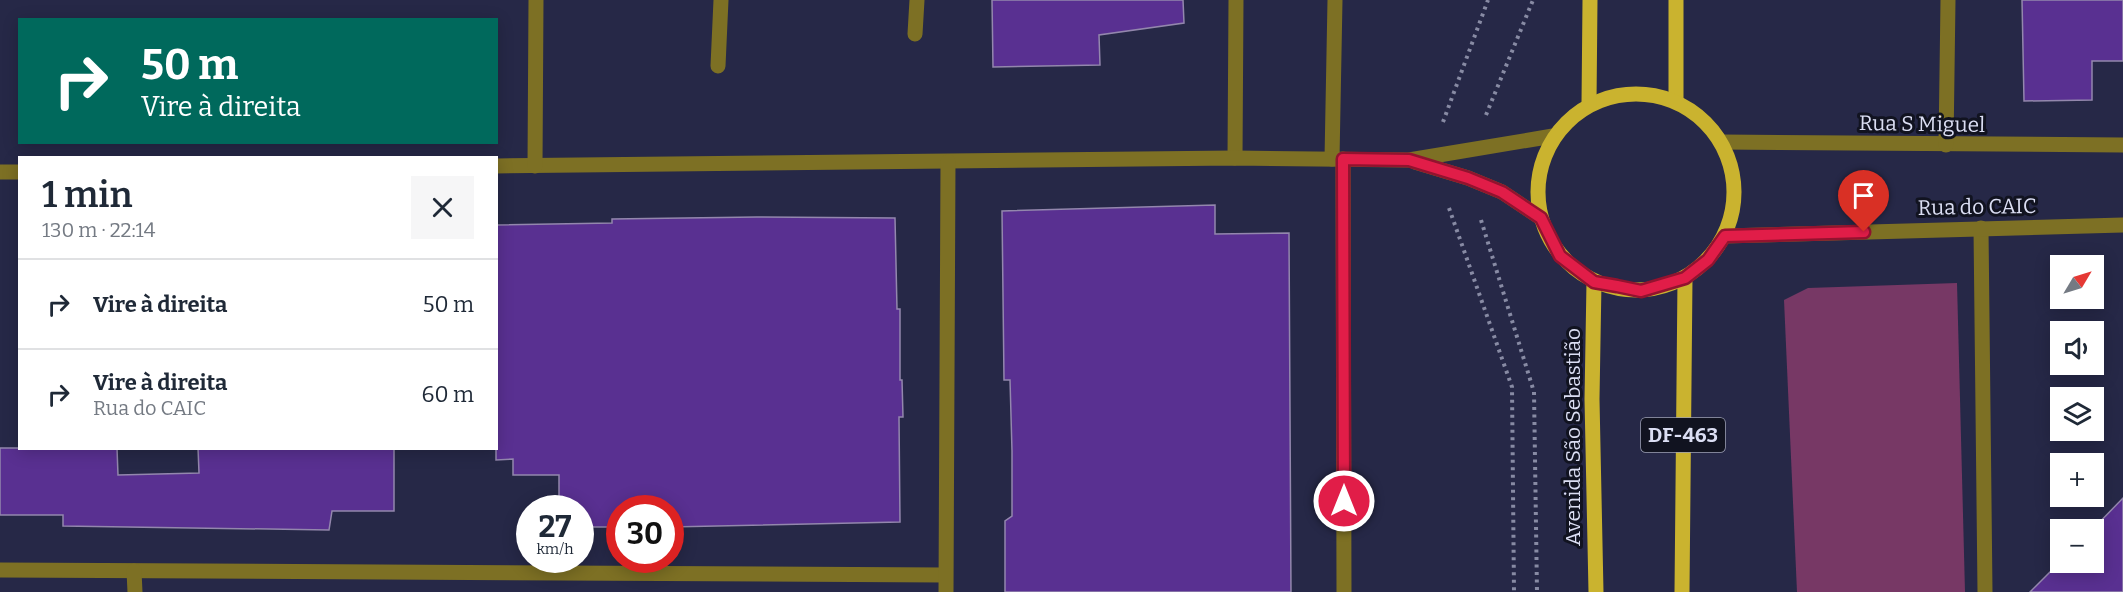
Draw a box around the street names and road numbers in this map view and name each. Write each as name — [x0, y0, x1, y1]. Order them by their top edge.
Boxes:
street label: Rua S Miguel — [1859, 110, 1985, 138]
street label: Rua do CAIC — [1917, 193, 2037, 221]
street label: Avenida São Sebastião — [1560, 328, 1586, 546]
road number: DF-463 — [1641, 418, 1725, 452]

